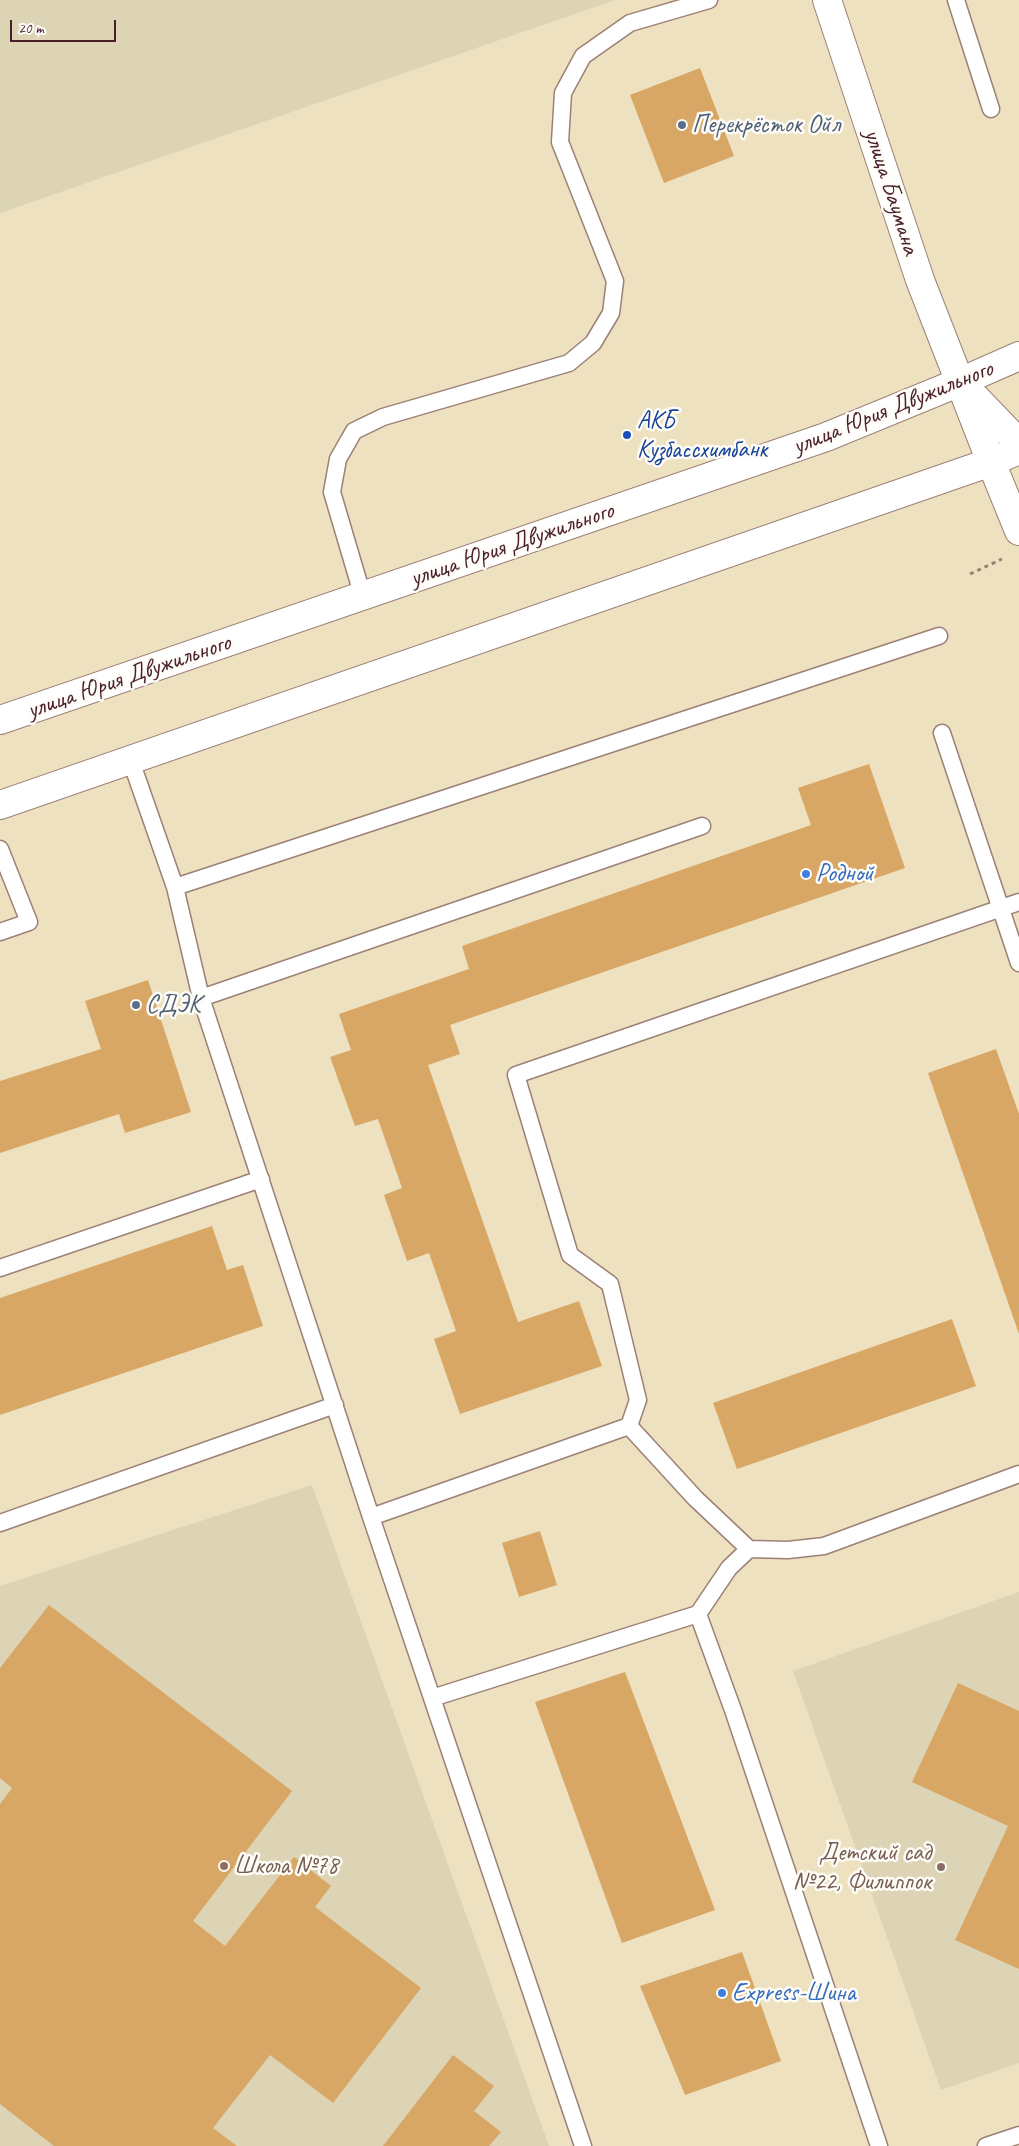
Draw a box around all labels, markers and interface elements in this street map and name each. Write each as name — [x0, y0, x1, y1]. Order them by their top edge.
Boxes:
scale bar — [12, 10, 119, 42]
text: 20 m — [18, 19, 44, 38]
place label: Перекрёсток Ойл — [692, 110, 840, 140]
marker: Перекрёсток Ойл — [676, 119, 688, 131]
street label: улица Баумана — [857, 125, 925, 259]
street label: улица Юрия Двужильного — [788, 354, 998, 462]
place label: АКБ Кузбассхимбанк — [637, 406, 767, 465]
marker: АКБ Кузбассхимбанк — [621, 429, 633, 441]
street label: улица Юрия Двужильного — [406, 496, 618, 594]
street label: улица Юрия Двужильного — [23, 628, 235, 726]
place label: Родной — [816, 859, 873, 889]
marker: Родной — [800, 868, 812, 880]
place label: СДЭК — [146, 990, 201, 1020]
marker: СДЭК — [130, 999, 142, 1011]
place label: Детский сад №22, Филиппок — [793, 1838, 931, 1897]
place label: Школа №78 — [234, 1851, 338, 1881]
marker: Школа №78 — [218, 1860, 230, 1872]
marker: Детский сад №22, Филиппок — [935, 1861, 947, 1873]
place label: Express-Шина — [732, 1978, 856, 2008]
marker: Express-Шина — [716, 1987, 728, 1999]

